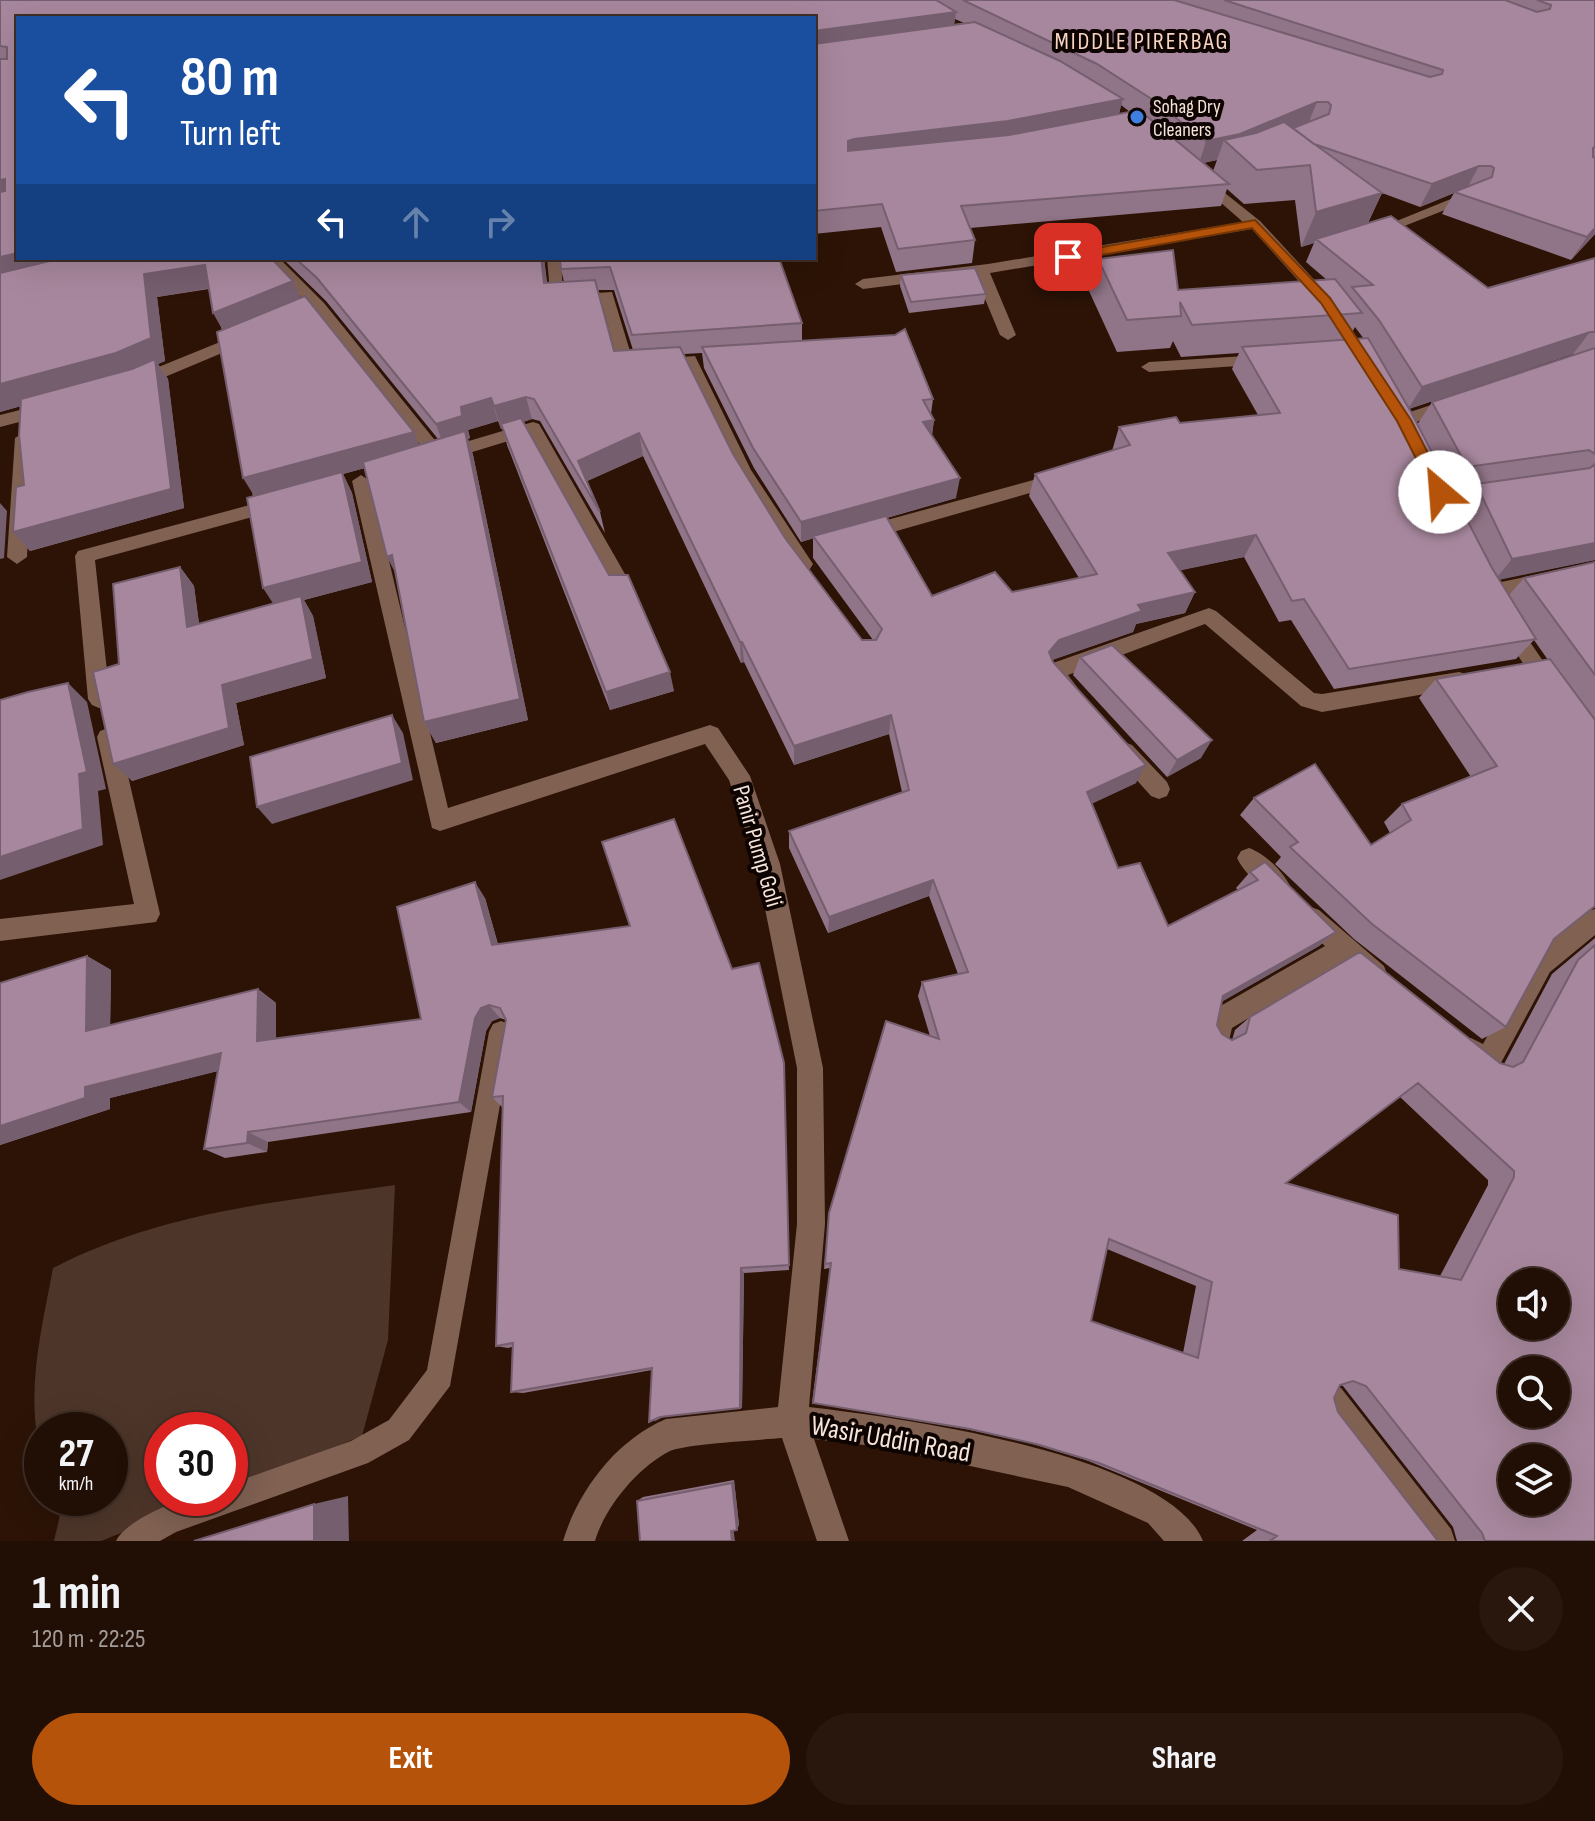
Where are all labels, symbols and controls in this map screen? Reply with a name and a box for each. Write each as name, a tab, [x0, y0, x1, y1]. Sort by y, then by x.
district label: MIDDLE PIRERBAG	[1054, 27, 1230, 56]
text: 80 m	[180, 45, 279, 112]
icon: left	[48, 48, 152, 152]
place label: Sohag Dry Cleaners	[1153, 95, 1221, 142]
marker: Sohag Dry Cleaners	[1128, 108, 1146, 126]
text: Turn left	[180, 113, 281, 156]
icon: left	[310, 200, 354, 244]
icon: ahead	[394, 200, 438, 244]
icon: right	[478, 200, 522, 244]
pin	[1034, 223, 1102, 291]
icon: arrive	[1046, 235, 1090, 279]
position arrow	[1398, 450, 1482, 534]
street label: Panir Pump Goli	[726, 782, 789, 910]
map controls	[1498, 1268, 1570, 1516]
button: sound	[1498, 1268, 1570, 1340]
button: search	[1498, 1356, 1570, 1428]
street label: Wasir Uddin Road	[808, 1409, 973, 1470]
speed limit sign: 30	[144, 1412, 248, 1516]
text: 27	[59, 1430, 93, 1478]
button: layers	[1498, 1444, 1570, 1516]
text: km/h	[59, 1472, 93, 1496]
text: 1 min	[32, 1565, 121, 1622]
button: close	[1479, 1567, 1563, 1651]
text: 120 m · 22:25	[32, 1624, 145, 1655]
button: Exit	[32, 1713, 790, 1805]
button: Share	[806, 1713, 1563, 1805]

